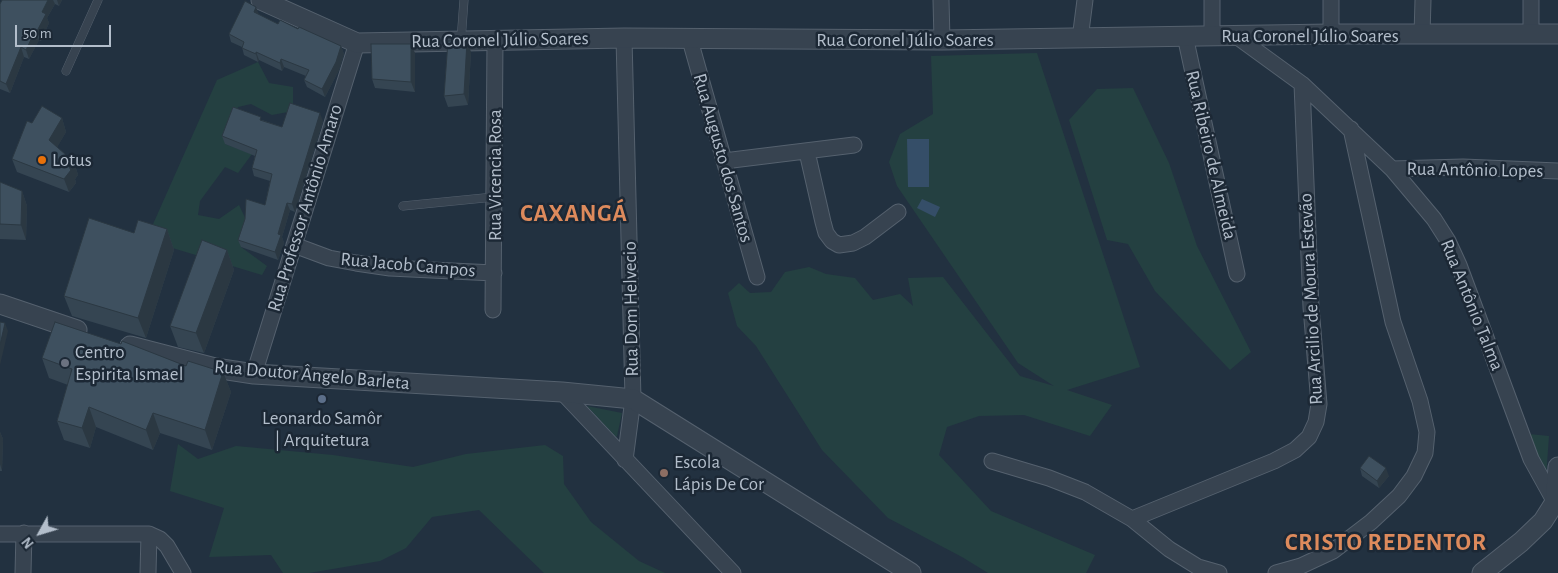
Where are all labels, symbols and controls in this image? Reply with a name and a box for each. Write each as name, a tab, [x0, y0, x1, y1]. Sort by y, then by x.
scale bar	[18, 15, 114, 47]
street label: Rua Coronel Júlio Soares	[1221, 25, 1399, 47]
text: 50 m	[23, 26, 52, 41]
street label: Rua Coronel Júlio Soares	[411, 27, 589, 53]
street label: Rua Coronel Júlio Soares	[816, 29, 994, 51]
street label: Rua Ribeiro de Almeida	[1180, 68, 1242, 242]
street label: Rua Augusto dos Santos	[688, 71, 758, 245]
street label: Rua Professor Antônio Amaro	[263, 102, 347, 314]
street label: Rua Vicencia Rosa	[484, 109, 506, 241]
place label: Lotus	[52, 149, 92, 171]
marker: Lotus	[36, 154, 48, 166]
street label: Rua Antônio Lopes	[1407, 157, 1543, 183]
street label: Rua Arcilio de Moura Estevão	[1294, 193, 1328, 405]
district label: CAXANGÁ	[519, 200, 629, 228]
street label: Rua Antônio Talma	[1435, 236, 1509, 374]
street label: Rua Dom Helvecio	[618, 241, 644, 377]
street label: Rua Jacob Campos	[340, 248, 476, 282]
place label: Centro Espirita Ismael	[75, 341, 183, 385]
street label: Rua Doutor Ângelo Barleta	[213, 355, 411, 395]
marker: Centro Espirita Ismael	[59, 357, 71, 369]
marker: Leonardo Samôr | Arquitetura	[316, 393, 328, 405]
place label: Leonardo Samôr | Arquitetura	[262, 407, 382, 451]
place label: Escola Lápis De Cor	[674, 451, 764, 495]
marker: Escola Lápis De Cor	[658, 467, 670, 479]
north arrow	[15, 508, 65, 558]
district label: CRISTO REDENTOR	[1283, 529, 1489, 557]
text: N	[20, 534, 37, 551]

